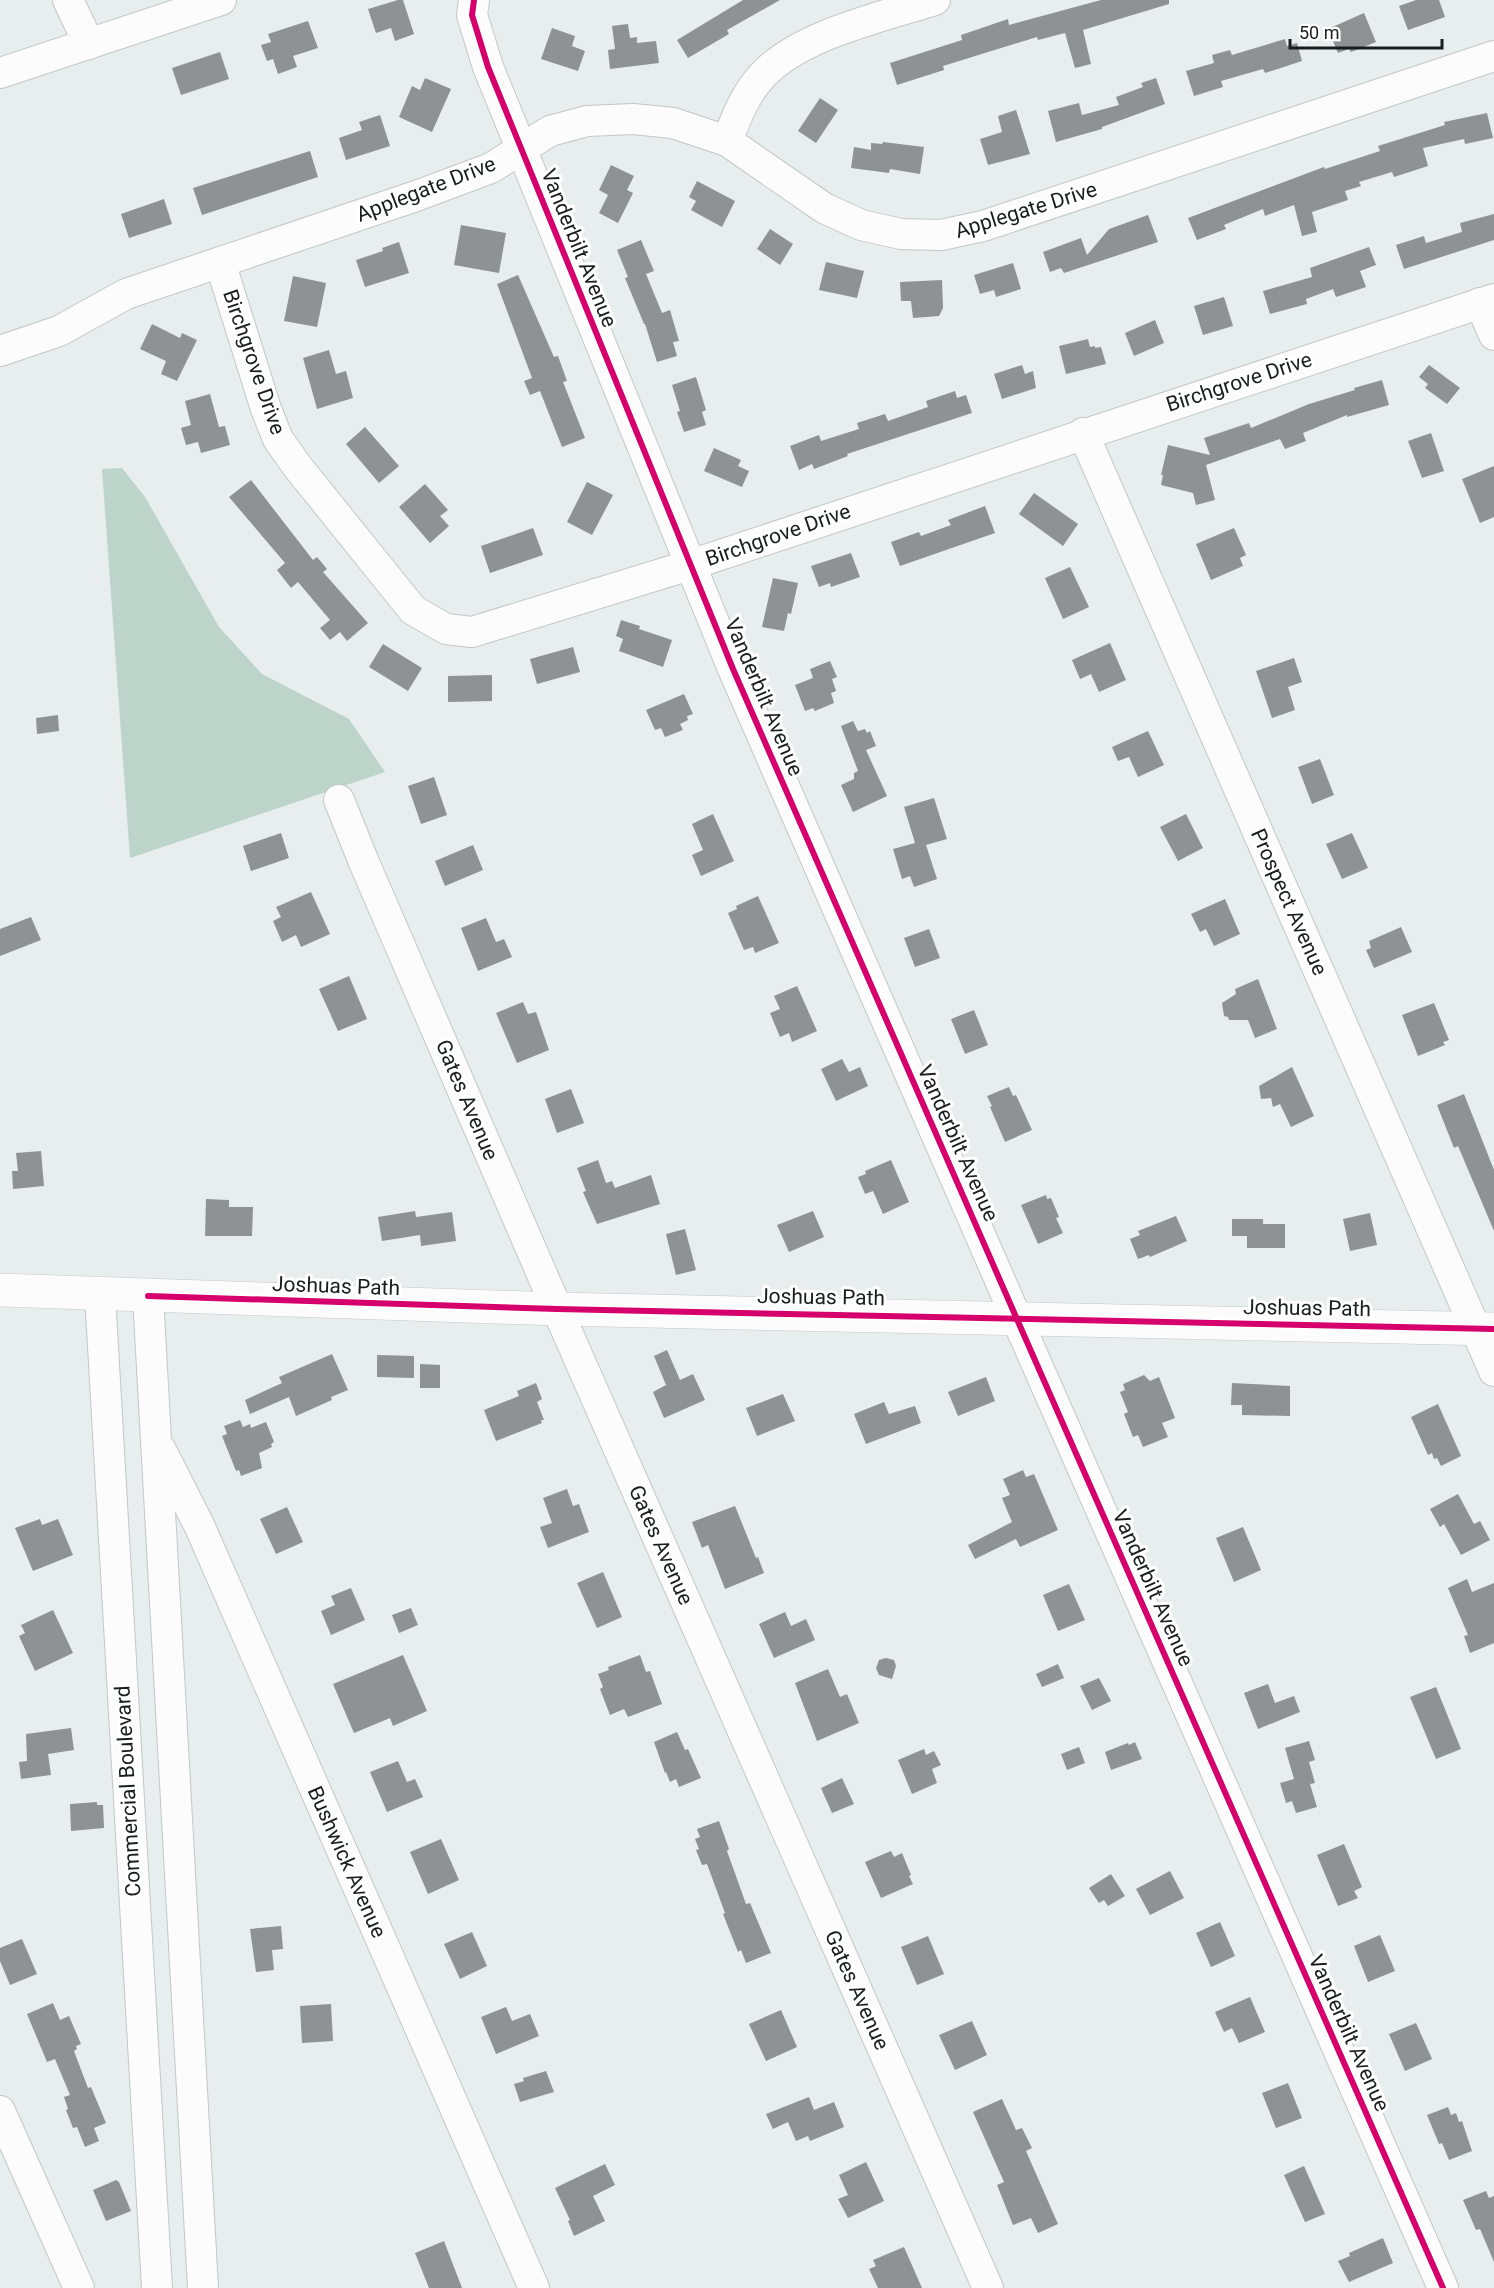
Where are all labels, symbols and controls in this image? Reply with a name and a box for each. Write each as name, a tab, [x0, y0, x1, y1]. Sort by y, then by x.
scale bar	[1290, 12, 1442, 50]
text: 50 m	[1299, 22, 1339, 43]
street label: Applegate Drive	[353, 151, 499, 227]
street label: Vanderbilt Avenue	[536, 165, 622, 331]
street label: Applegate Drive	[952, 177, 1100, 243]
street label: Birchgrove Drive	[218, 286, 290, 438]
street label: Birchgrove Drive	[1163, 347, 1315, 417]
street label: Birchgrove Drive	[702, 499, 854, 571]
street label: Vanderbilt Avenue	[720, 615, 808, 779]
street label: Prospect Avenue	[1246, 825, 1332, 979]
street label: Gates Avenue	[431, 1036, 503, 1164]
street label: Vanderbilt Avenue	[913, 1061, 1003, 1225]
street label: Joshuas Path	[272, 1272, 400, 1300]
street label: Joshuas Path	[757, 1284, 885, 1310]
street label: Joshuas Path	[1243, 1295, 1371, 1321]
street label: Gates Avenue	[624, 1481, 698, 1609]
street label: Vanderbilt Avenue	[1108, 1506, 1198, 1670]
street label: Commercial Boulevard	[110, 1685, 146, 1897]
street label: Bushwick Avenue	[303, 1782, 391, 1942]
street label: Gates Avenue	[820, 1926, 894, 2054]
street label: Vanderbilt Avenue	[1304, 1951, 1394, 2115]

